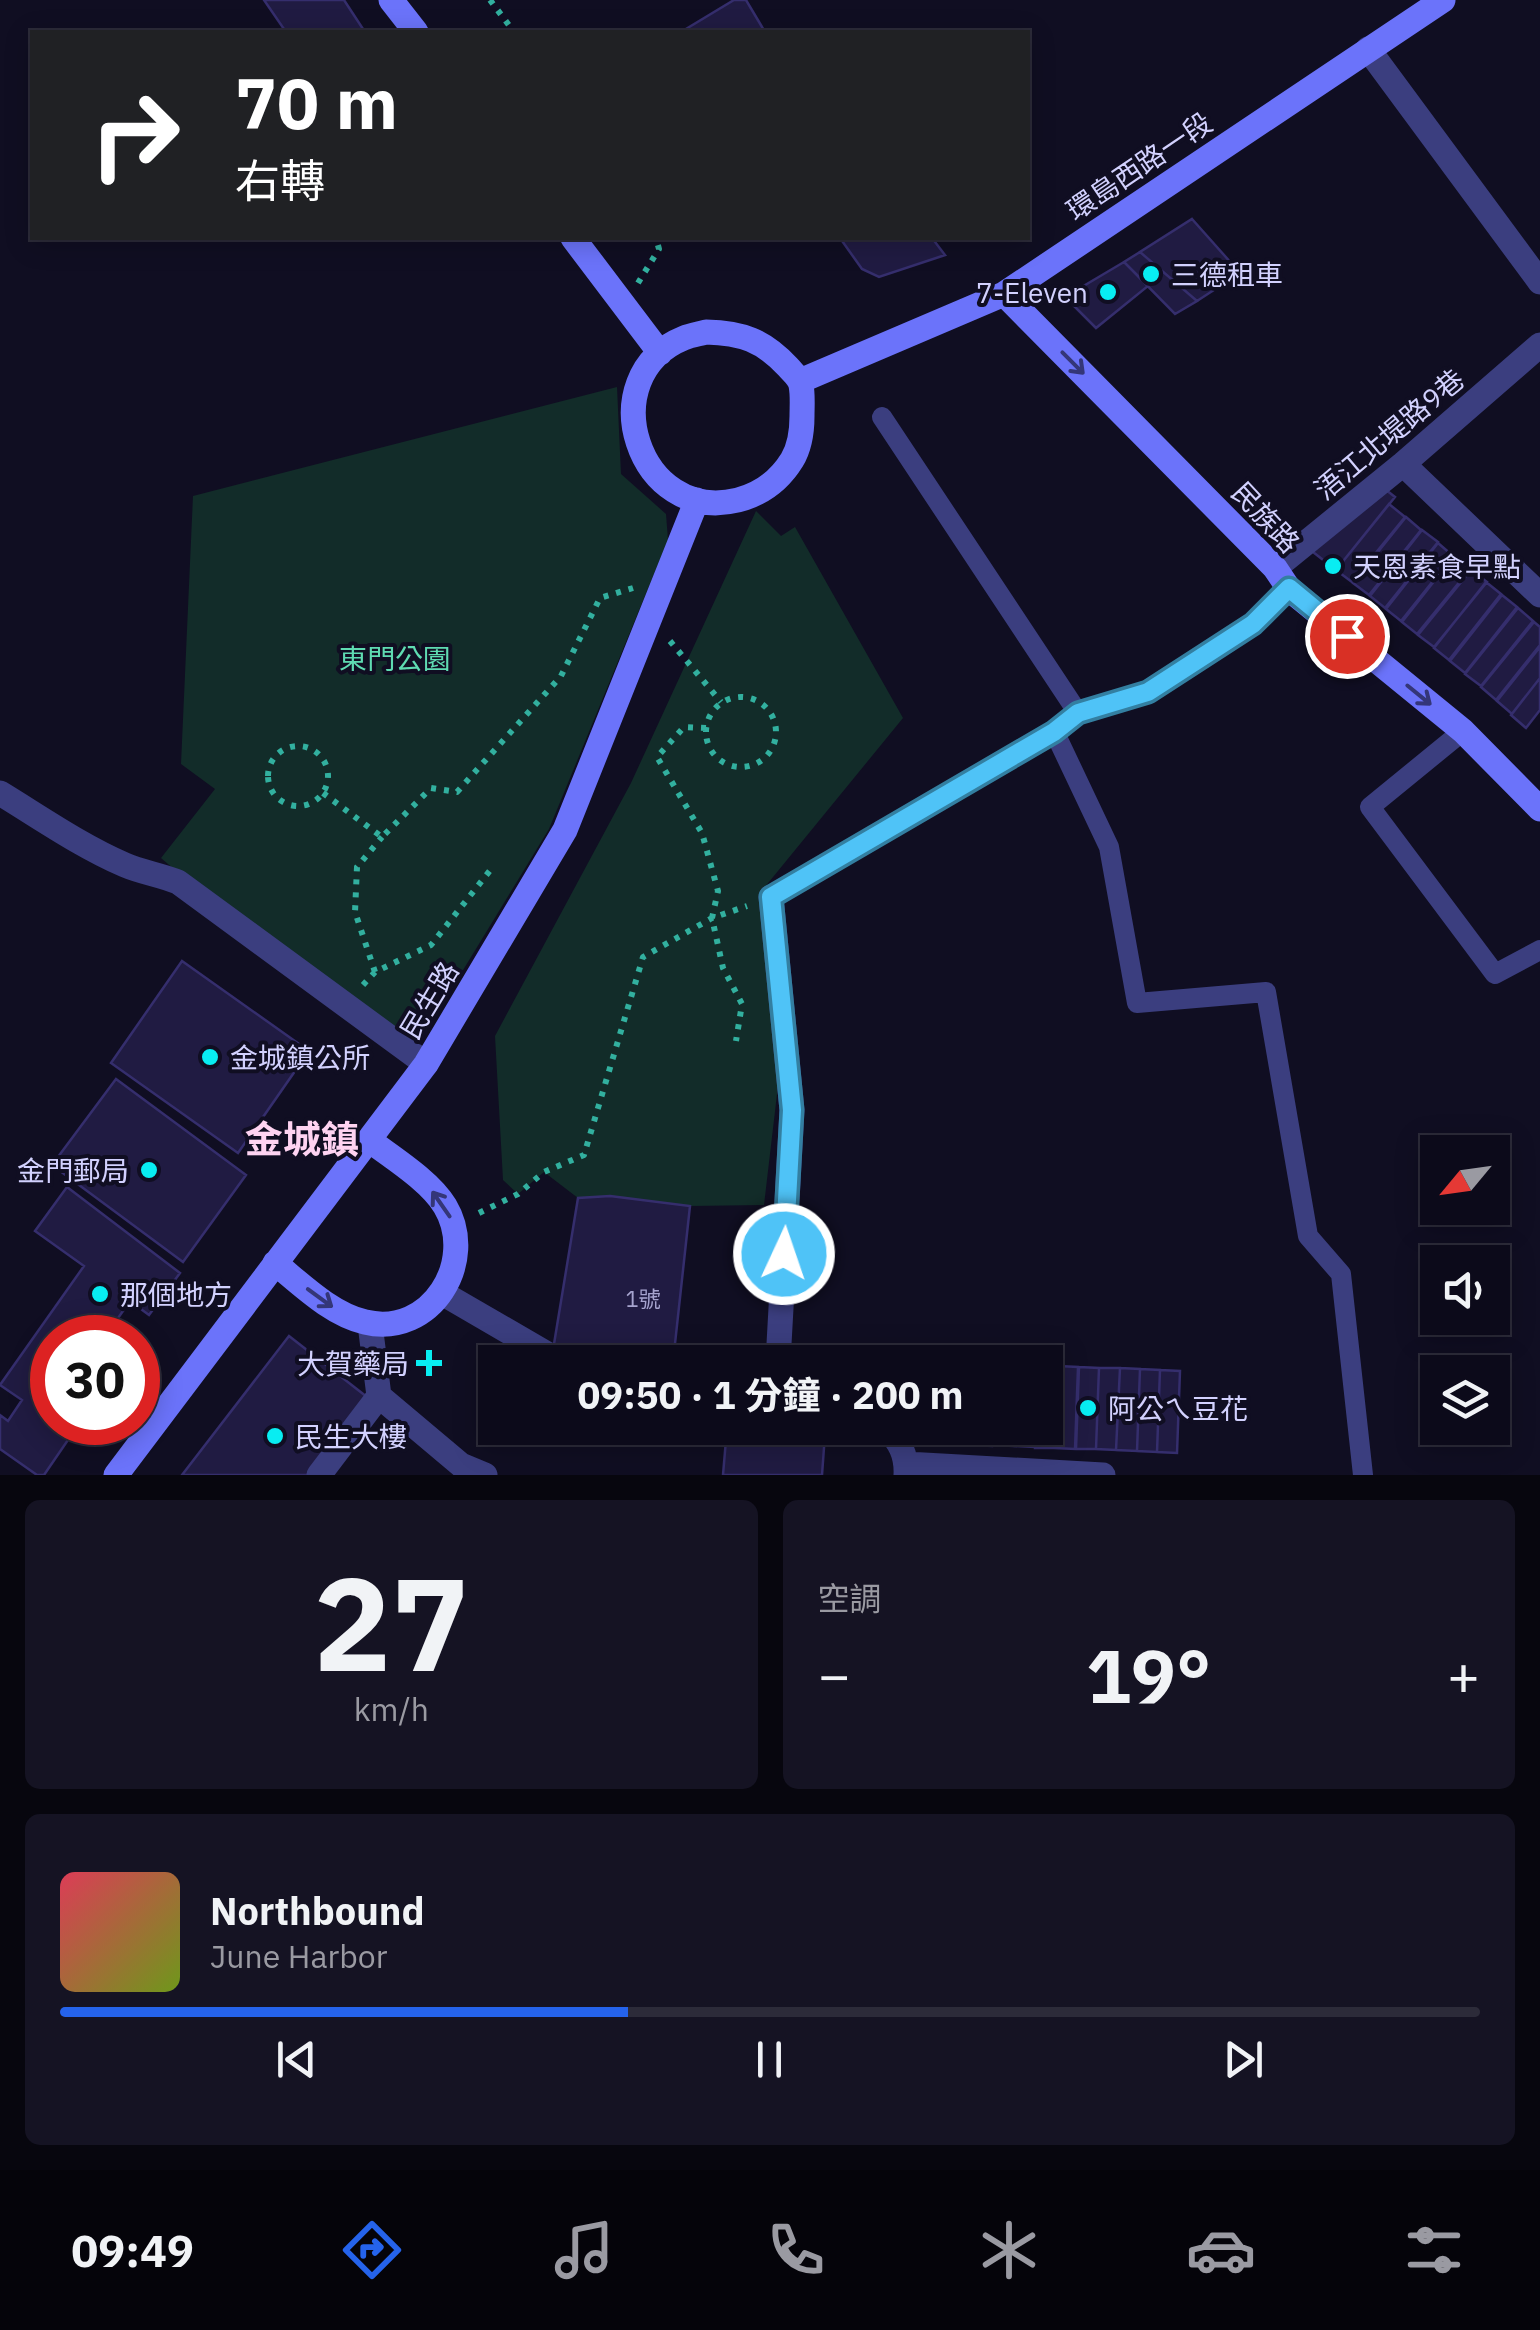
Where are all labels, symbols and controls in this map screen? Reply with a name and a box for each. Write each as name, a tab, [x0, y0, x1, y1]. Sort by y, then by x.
text: 70 m	[235, 57, 398, 148]
icon: right	[70, 70, 200, 200]
street label: 環島西路一段	[1059, 104, 1219, 228]
text: 右轉	[235, 151, 325, 209]
place label: 三德租車	[1171, 256, 1283, 293]
marker: 三德租車	[1140, 263, 1162, 285]
place label: 7-Eleven	[976, 274, 1088, 311]
marker: 7-Eleven	[1097, 281, 1119, 303]
one-way arrow	[1060, 350, 1084, 374]
street label: 浯江北堤路9巷	[1306, 360, 1472, 508]
street label: 民族路	[1224, 474, 1308, 560]
place label: 天恩素食早點	[1353, 548, 1521, 585]
marker: 天恩素食早點	[1322, 555, 1344, 577]
pin	[1305, 594, 1390, 679]
icon: arrive	[1320, 609, 1375, 664]
park label: 東門公園	[339, 640, 451, 677]
one-way arrow	[1405, 684, 1431, 706]
street label: 民生路	[392, 954, 466, 1046]
place label: 金城鎮公所	[230, 1039, 370, 1076]
marker: 金城鎮公所	[199, 1046, 221, 1068]
district label: 金城鎮	[245, 1114, 359, 1163]
north arrow	[1420, 1135, 1510, 1225]
map controls	[1420, 1135, 1510, 1445]
place label: 金門郵局	[17, 1152, 129, 1189]
marker: 金門郵局	[138, 1159, 160, 1181]
one-way arrow	[431, 1190, 452, 1218]
position arrow	[732, 1202, 836, 1306]
button: sound	[1420, 1245, 1510, 1335]
place label: 那個地方	[120, 1276, 232, 1313]
marker: 那個地方	[89, 1283, 111, 1305]
house number: 1號	[625, 1284, 661, 1313]
one-way arrow	[306, 1287, 333, 1308]
speed limit sign: 30	[30, 1315, 160, 1445]
place label: 大賀藥局	[297, 1345, 409, 1382]
marker: 大賀藥局	[418, 1352, 440, 1374]
button: layers	[1420, 1355, 1510, 1445]
text: 09:50 · 1 分鐘 · 200 m	[578, 1370, 963, 1419]
place label: 阿公ㄟ豆花	[1108, 1390, 1248, 1427]
marker: 阿公ㄟ豆花	[1077, 1397, 1099, 1419]
place label: 民生大樓	[295, 1418, 407, 1455]
marker: 民生大樓	[264, 1425, 286, 1447]
text: 27	[313, 1538, 469, 1707]
text: 空調	[818, 1577, 882, 1619]
text: 19°	[1086, 1626, 1211, 1724]
text: −	[818, 1639, 851, 1710]
text: +	[1447, 1639, 1480, 1710]
text: km/h	[354, 1688, 429, 1730]
text: Northbound	[210, 1886, 425, 1935]
text: June Harbor	[210, 1935, 387, 1977]
icon: previous	[269, 2032, 324, 2087]
icon: pause	[742, 2032, 797, 2087]
icon: next	[1216, 2032, 1271, 2087]
icon: directions	[337, 2215, 407, 2285]
icon: music	[549, 2215, 619, 2285]
icon: phone	[761, 2215, 831, 2285]
icon: climate	[974, 2215, 1044, 2285]
icon: car	[1186, 2215, 1256, 2285]
icon: filters	[1399, 2215, 1469, 2285]
text: 09:49	[71, 2221, 194, 2279]

